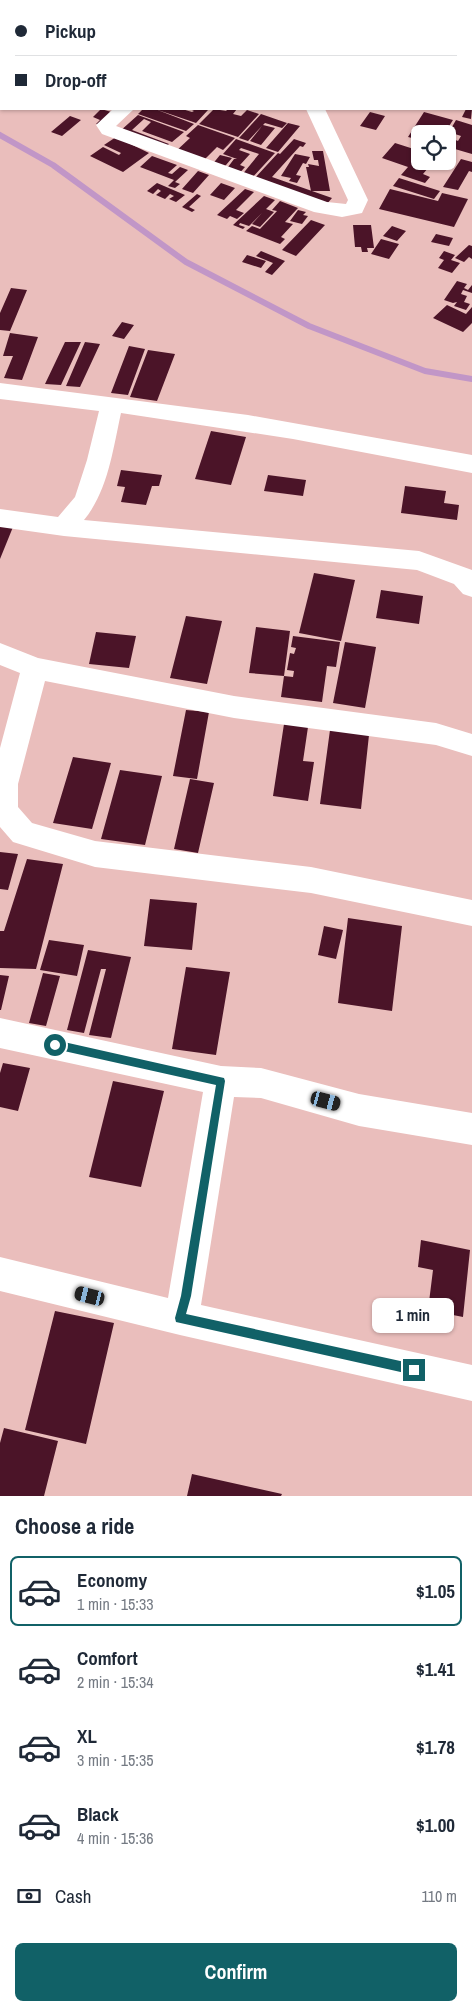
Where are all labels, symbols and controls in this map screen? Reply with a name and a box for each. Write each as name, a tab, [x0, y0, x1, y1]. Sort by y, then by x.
text: Pickup	[45, 18, 96, 44]
text: Drop-off	[45, 67, 106, 93]
map controls	[411, 125, 456, 170]
button: locate	[411, 125, 456, 170]
route start	[44, 1034, 66, 1056]
car	[309, 1090, 342, 1112]
car	[73, 1285, 106, 1307]
callout: 1 min	[373, 1298, 455, 1332]
text: 1 min	[396, 1304, 430, 1326]
route end	[403, 1359, 425, 1381]
text: Choose a ride	[15, 1511, 134, 1541]
text: Economy	[77, 1567, 147, 1593]
icon: car	[17, 1569, 62, 1614]
text: $1.05	[416, 1578, 455, 1604]
text: 1 min · 15:33	[77, 1593, 154, 1615]
text: Comfort	[77, 1645, 138, 1671]
icon: car	[17, 1647, 62, 1692]
text: $1.41	[416, 1656, 455, 1682]
text: 2 min · 15:34	[77, 1671, 154, 1693]
text: XL	[77, 1723, 97, 1749]
icon: car	[17, 1725, 62, 1770]
text: $1.78	[416, 1734, 455, 1760]
text: 3 min · 15:35	[77, 1749, 154, 1771]
text: Black	[77, 1801, 119, 1827]
icon: car	[17, 1803, 62, 1848]
text: $1.00	[416, 1812, 455, 1838]
text: 4 min · 15:36	[77, 1827, 154, 1849]
icon: cash	[15, 1882, 43, 1910]
text: Cash	[55, 1883, 91, 1909]
text: 110 m	[421, 1885, 457, 1907]
button: Confirm	[15, 1943, 457, 2001]

